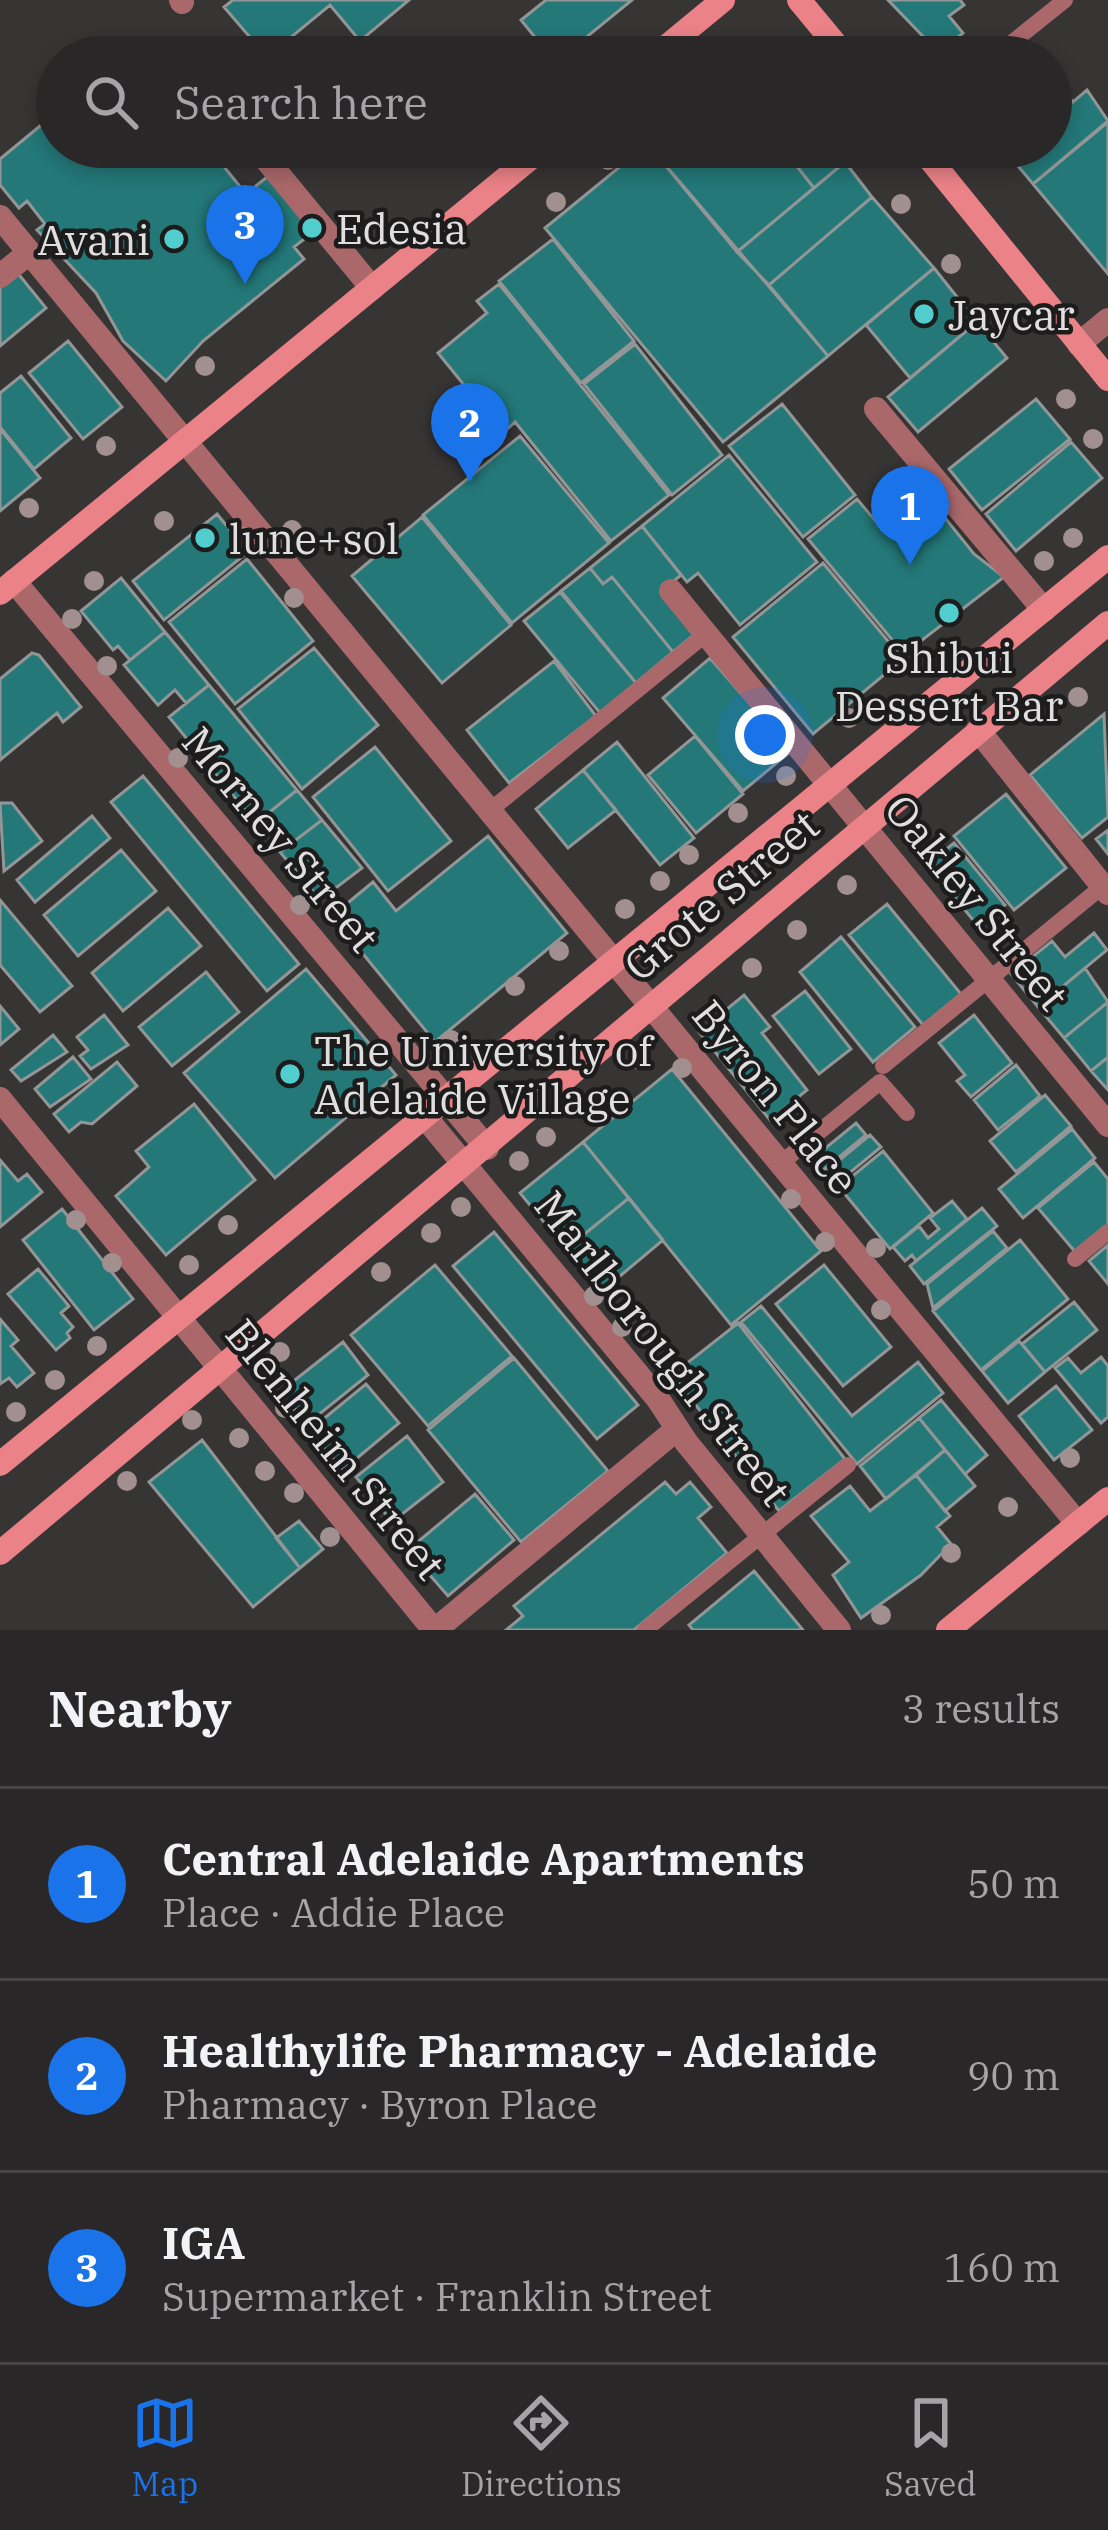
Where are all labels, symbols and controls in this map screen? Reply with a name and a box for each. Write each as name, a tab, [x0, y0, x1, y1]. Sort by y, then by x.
search box	[36, 36, 1072, 168]
icon: search	[78, 69, 144, 135]
text: Search here	[174, 73, 428, 131]
pin: 3	[206, 185, 284, 284]
place label: Edesia	[336, 201, 467, 256]
place label: Avani	[37, 212, 150, 267]
marker: Edesia	[299, 215, 325, 241]
marker: Avani	[161, 226, 187, 252]
place label: Jaycar	[948, 287, 1075, 342]
marker: Jaycar	[911, 301, 937, 327]
pin: 2	[431, 383, 509, 482]
pin: 1	[871, 466, 949, 565]
place label: lune+sol	[229, 511, 399, 566]
marker: lune+sol	[192, 525, 218, 551]
marker: Shibui Dessert Bar	[936, 600, 962, 626]
place label: Shibui Dessert Bar	[835, 630, 1064, 733]
your location	[735, 705, 795, 765]
street label: Morney Street	[171, 715, 391, 963]
street label: Oakley Street	[873, 783, 1081, 1021]
street label: Grote Street	[612, 798, 830, 992]
street label: Byron Place	[681, 988, 871, 1206]
place label: The University of Adelaide Village	[314, 1023, 655, 1126]
marker: The University of Adelaide Village	[277, 1061, 303, 1087]
street label: Marlborough Street	[523, 1179, 803, 1517]
street label: Blenheim Street	[214, 1307, 458, 1591]
text: Nearby	[48, 1675, 232, 1741]
text: 3 results	[902, 1683, 1060, 1734]
text: Central Adelaide Apartments	[162, 1829, 805, 1887]
text: 1	[75, 1858, 99, 1909]
text: 50 m	[967, 1858, 1060, 1909]
text: Place · Addie Place	[162, 1887, 505, 1938]
text: Healthylife Pharmacy - Adelaide	[162, 2021, 878, 2079]
text: 2	[75, 2050, 99, 2101]
text: 90 m	[967, 2050, 1060, 2101]
text: Pharmacy · Byron Place	[162, 2079, 597, 2130]
text: IGA	[162, 2213, 245, 2271]
text: 3	[75, 2242, 99, 2293]
text: 160 m	[944, 2242, 1060, 2293]
text: Supermarket · Franklin Street	[162, 2271, 712, 2322]
tab: Map	[131, 2390, 198, 2505]
tab: Directions	[461, 2390, 622, 2505]
tab: Saved	[884, 2390, 977, 2505]

